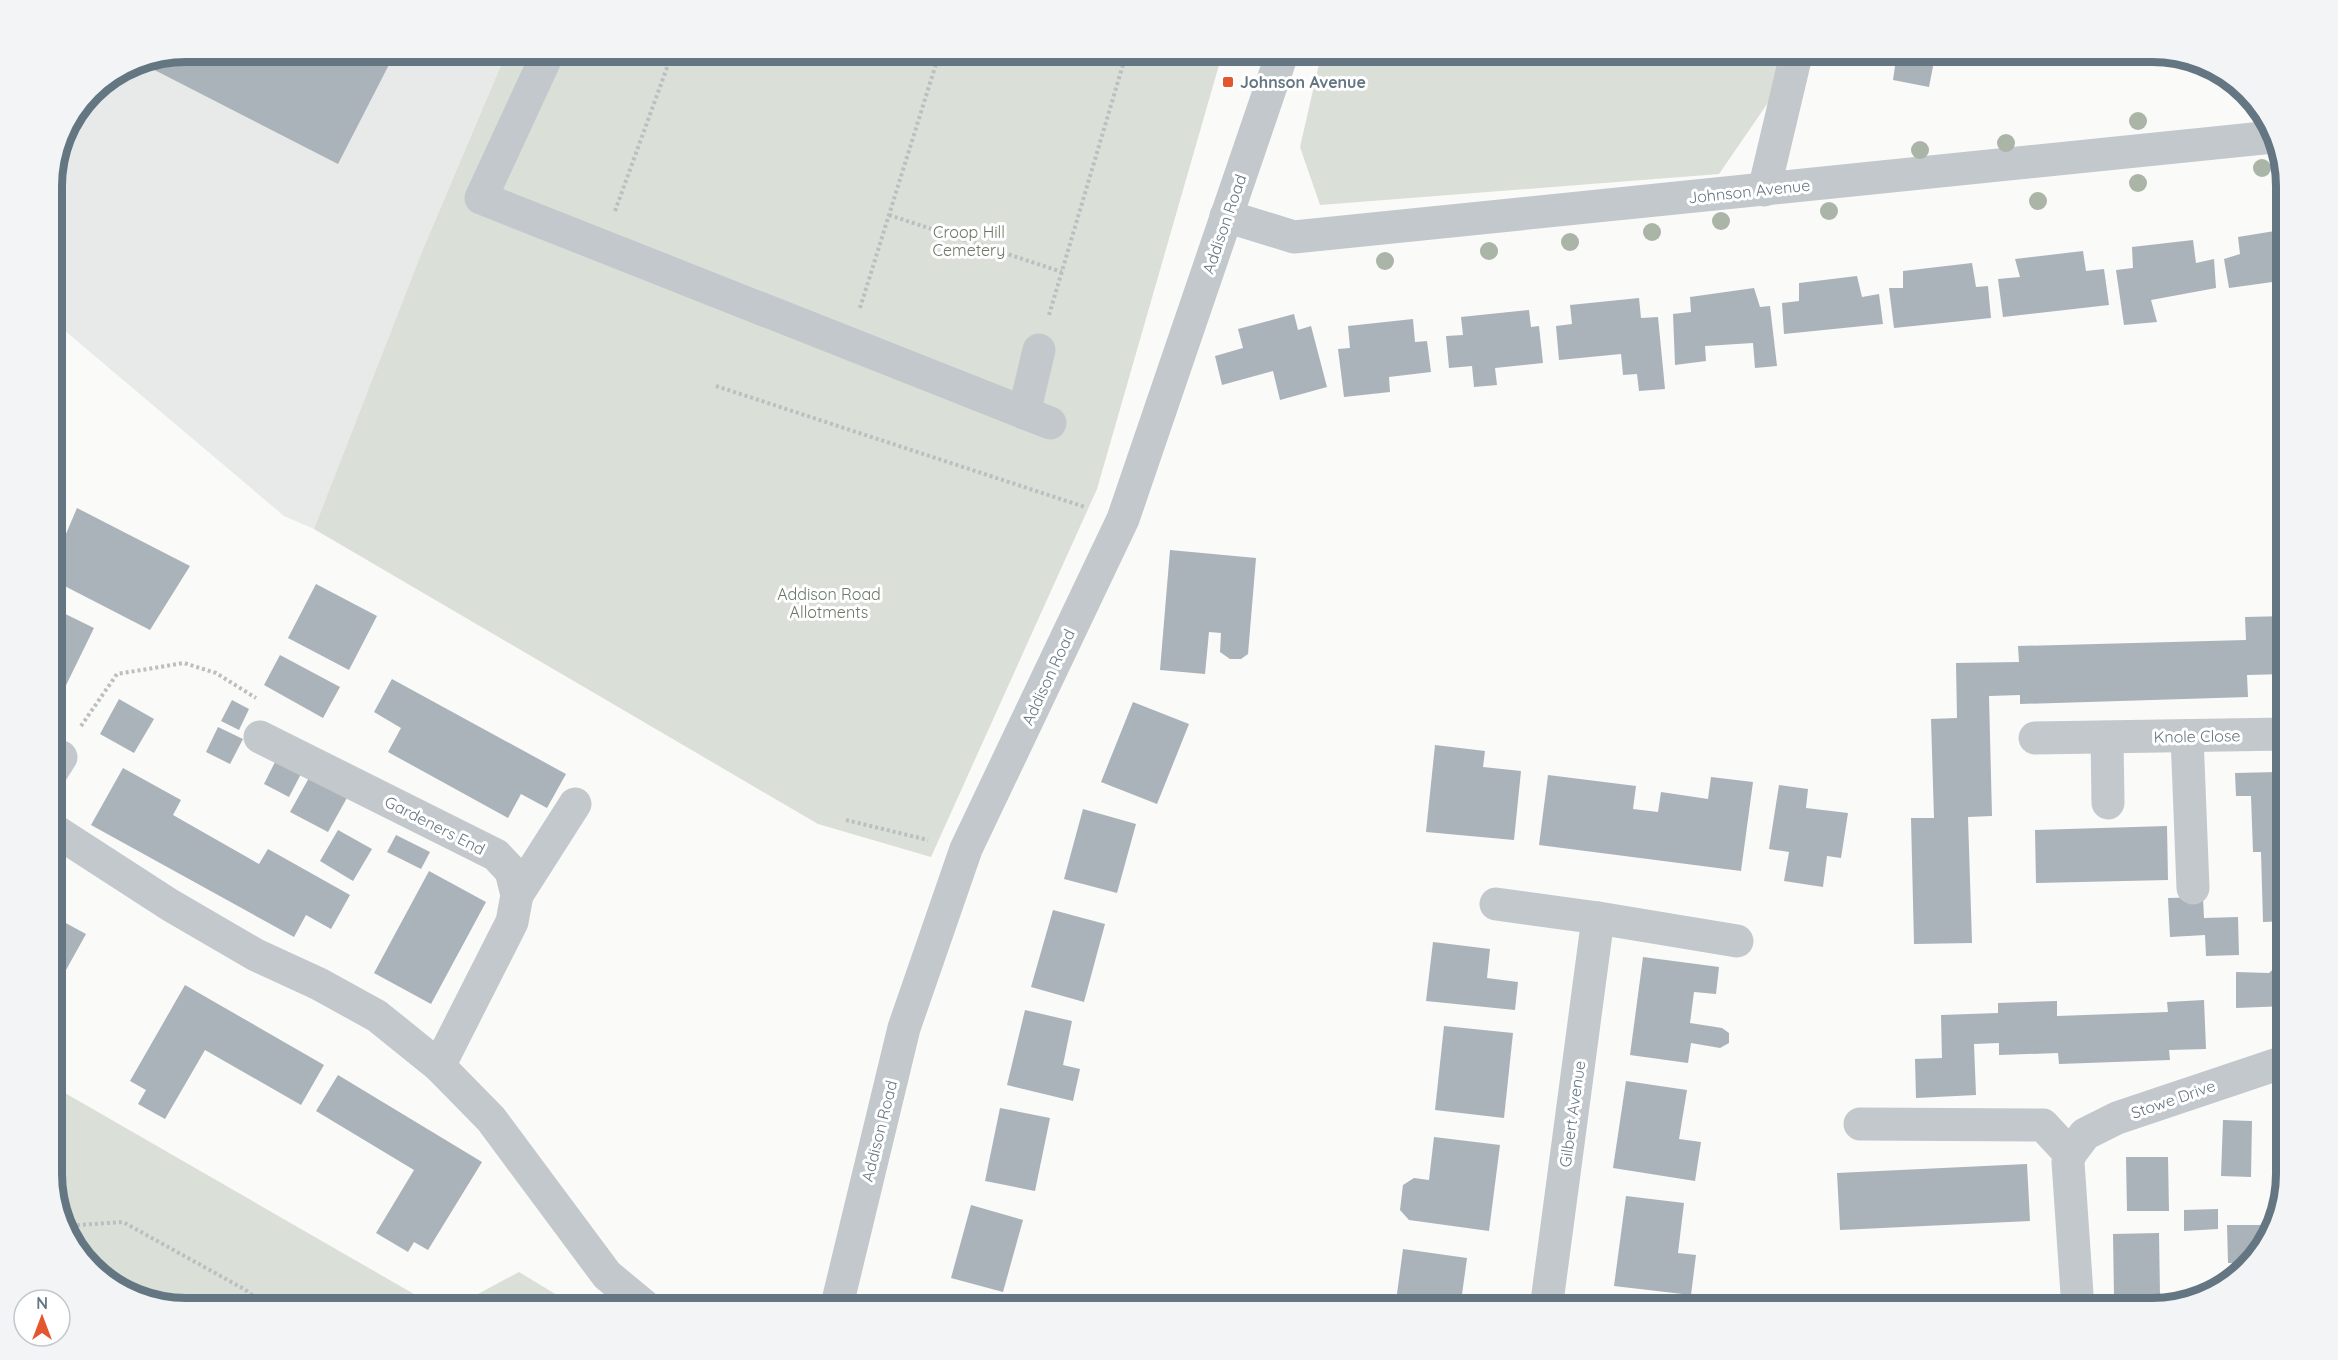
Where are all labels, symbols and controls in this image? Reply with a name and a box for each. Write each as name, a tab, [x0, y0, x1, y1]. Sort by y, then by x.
place label: Johnson Avenue	[1240, 72, 1366, 92]
marker: Johnson Avenue	[1221, 75, 1235, 89]
street label: Addison Road	[1198, 172, 1250, 276]
street label: Johnson Avenue	[1687, 175, 1811, 207]
park label: Croop Hill Cemetery	[933, 222, 1005, 260]
park label: Addison Road Allotments	[777, 584, 881, 622]
street label: Addison Road	[1017, 626, 1079, 728]
street label: Knole Close	[2153, 725, 2241, 747]
street label: Gardeners End	[381, 791, 489, 859]
street label: Gilbert Avenue	[1555, 1059, 1589, 1169]
street label: Stowe Drive	[2128, 1075, 2218, 1123]
street label: Addison Road	[857, 1078, 901, 1184]
north arrow	[12, 1288, 72, 1348]
text: N	[36, 1293, 48, 1313]

